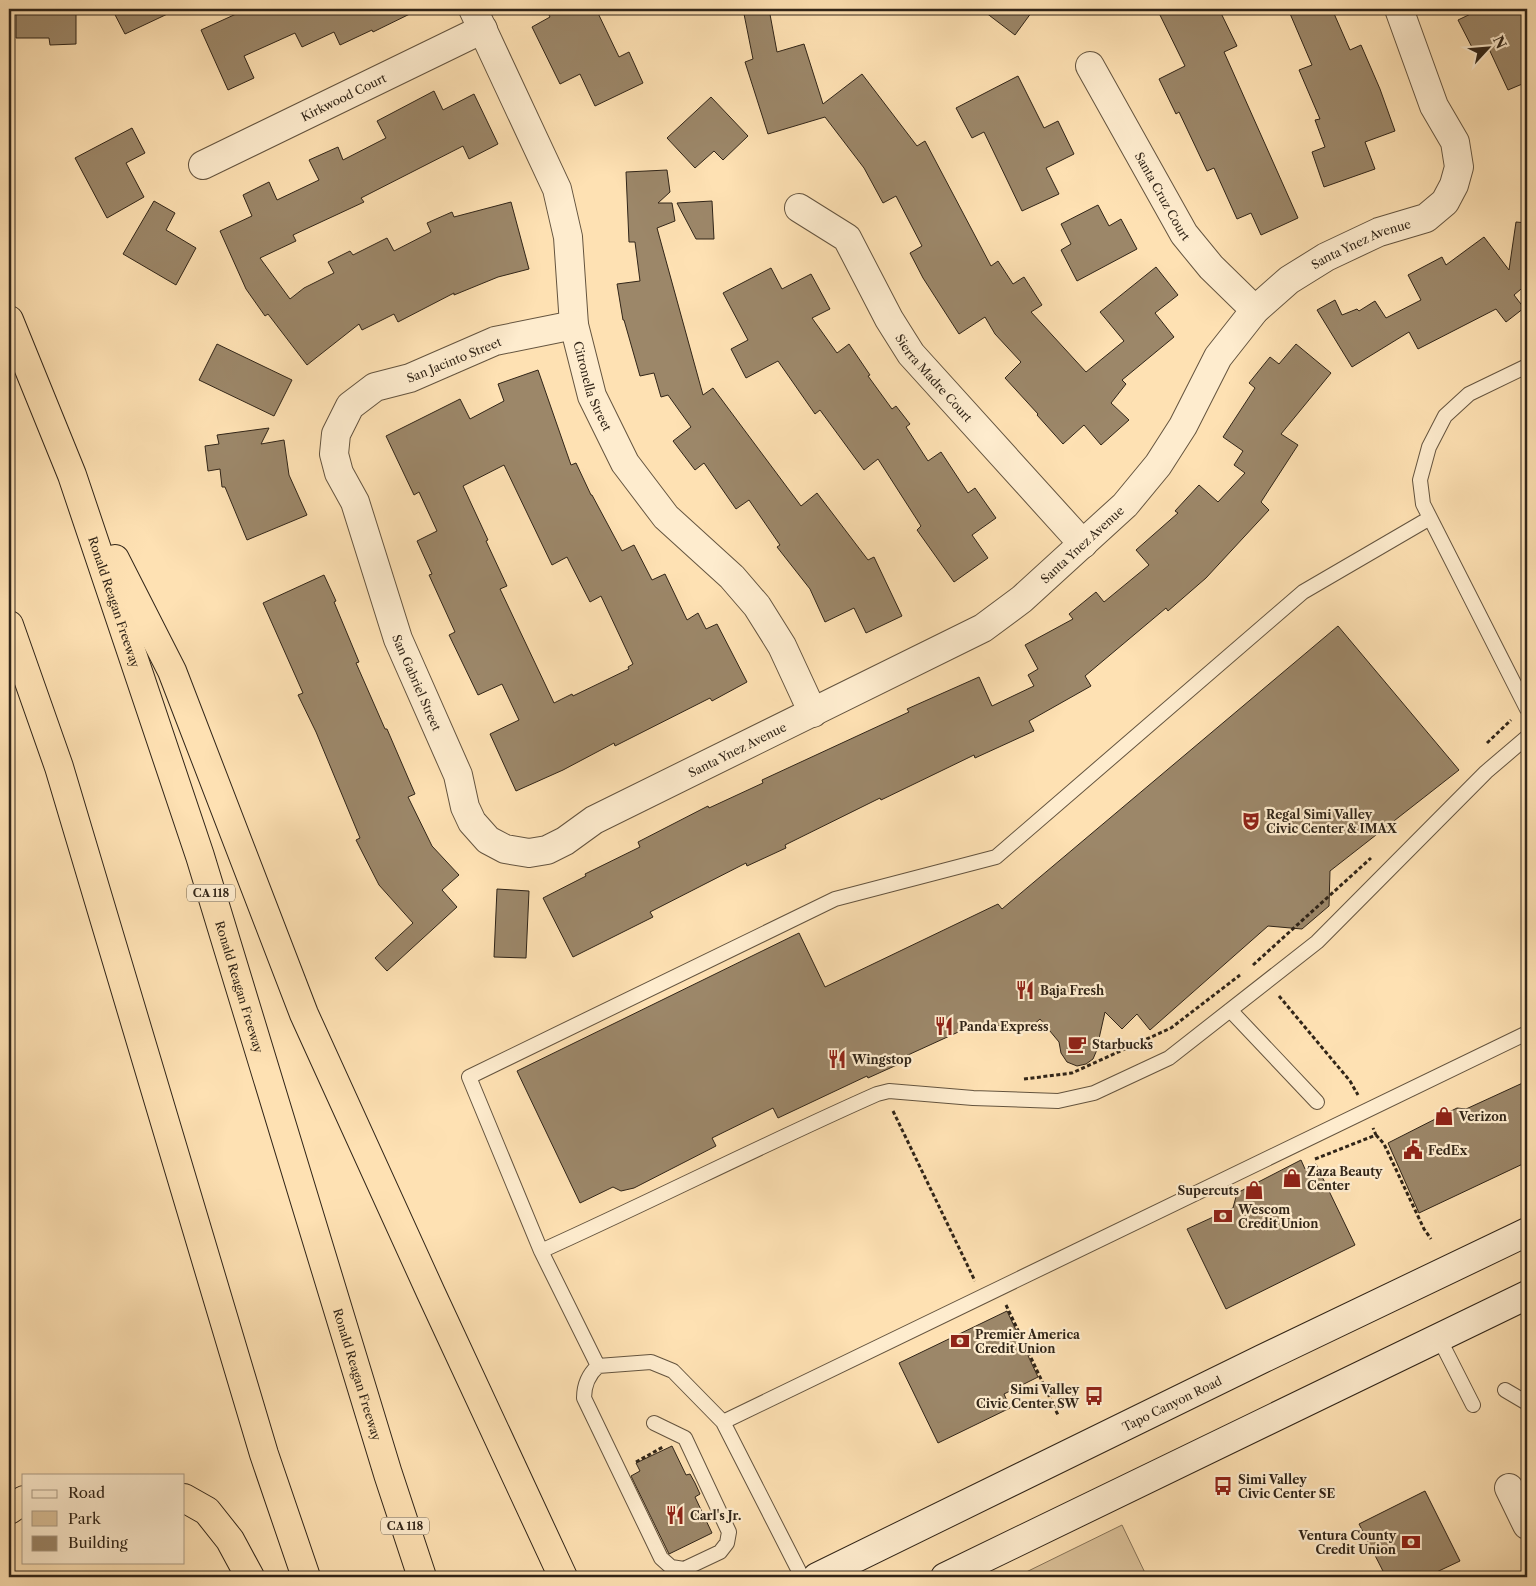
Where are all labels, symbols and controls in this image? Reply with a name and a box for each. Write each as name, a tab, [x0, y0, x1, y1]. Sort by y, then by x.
north arrow	[1464, 22, 1514, 72]
text: N	[1489, 33, 1510, 52]
street label: Kirkwood Court	[298, 69, 389, 124]
street label: Santa Cruz Court	[1132, 149, 1194, 244]
street label: Santa Ynez Avenue	[1308, 215, 1413, 272]
street label: Sierra Madre Court	[893, 331, 976, 425]
street label: San Jacinto Street	[404, 334, 504, 386]
street label: Citronella Street	[571, 339, 616, 434]
street label: Santa Ynez Avenue	[1037, 502, 1127, 586]
street label: Ronald Reagan Freeway	[86, 534, 144, 670]
street label: San Gabriel Street	[389, 632, 445, 734]
street label: Santa Ynez Avenue	[686, 719, 789, 780]
place label: Regal Simi Valley Civic Center & IMAX	[1266, 807, 1398, 836]
theatre icon: Regal Simi Valley Civic Center & IMAX	[1240, 810, 1262, 832]
road number: CA 118	[187, 884, 235, 901]
street label: Ronald Reagan Freeway	[213, 919, 267, 1055]
restaurant icon: Baja Fresh	[1014, 979, 1036, 1001]
place label: Baja Fresh	[1040, 983, 1105, 998]
restaurant icon: Panda Express	[933, 1015, 955, 1037]
place label: Panda Express	[959, 1019, 1049, 1034]
cafe icon: Starbucks	[1066, 1033, 1088, 1055]
place label: Starbucks	[1092, 1037, 1154, 1052]
restaurant icon: Wingstop	[826, 1048, 848, 1070]
place label: Wingstop	[851, 1052, 912, 1067]
shop icon: Verizon	[1433, 1105, 1455, 1127]
place label: Verizon	[1458, 1109, 1508, 1124]
public building icon: FedEx	[1402, 1139, 1424, 1161]
place label: FedEx	[1428, 1143, 1468, 1158]
place label: Zaza Beauty Center	[1307, 1164, 1383, 1193]
shop icon: Zaza Beauty Center	[1281, 1167, 1303, 1189]
shop icon: Supercuts	[1243, 1179, 1265, 1201]
place label: Supercuts	[1177, 1183, 1239, 1198]
place label: Wescom Credit Union	[1237, 1202, 1319, 1231]
bank icon: Wescom Credit Union	[1212, 1205, 1234, 1227]
street label: Ronald Reagan Freeway	[330, 1306, 385, 1443]
place label: Premier America Credit Union	[975, 1327, 1081, 1356]
bank icon: Premier America Credit Union	[949, 1330, 971, 1352]
street label: Tapo Canyon Road	[1119, 1372, 1225, 1434]
place label: Simi Valley Civic Center SW	[976, 1382, 1080, 1411]
bus stop icon: Simi Valley Civic Center SW	[1083, 1385, 1105, 1407]
place label: Simi Valley Civic Center SE	[1238, 1472, 1336, 1501]
legend	[22, 1474, 185, 1564]
bus stop icon: Simi Valley Civic Center SE	[1212, 1475, 1234, 1497]
text: Road	[68, 1483, 105, 1502]
restaurant icon: Carl's Jr.	[664, 1504, 686, 1526]
place label: Carl's Jr.	[690, 1508, 741, 1523]
text: Park	[68, 1509, 102, 1528]
road number: CA 118	[381, 1518, 429, 1534]
place label: Ventura County Credit Union	[1298, 1528, 1397, 1557]
bank icon: Ventura County Credit Union	[1400, 1531, 1422, 1553]
text: Building	[68, 1533, 128, 1552]

